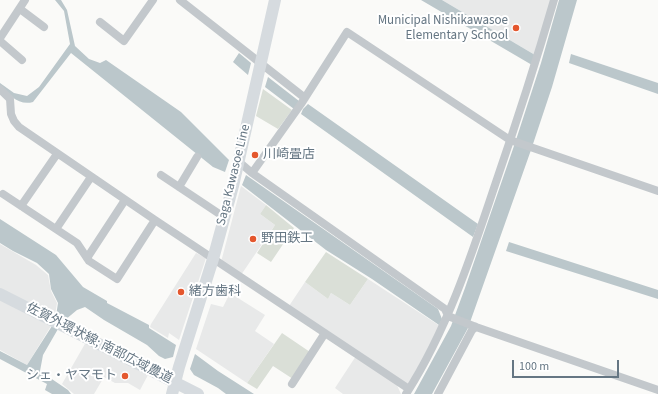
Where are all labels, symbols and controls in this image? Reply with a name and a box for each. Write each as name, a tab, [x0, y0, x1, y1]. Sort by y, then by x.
place label: Municipal Nishikawasoe Elementary School	[378, 13, 508, 44]
marker: Municipal Nishikawasoe Elementary School	[511, 23, 521, 33]
street label: Saga Kawasoe Line	[214, 123, 254, 227]
place label: 川崎畳店	[263, 147, 315, 163]
marker: 川崎畳店	[250, 150, 260, 160]
place label: 野田鉄工	[261, 231, 313, 247]
marker: 野田鉄工	[248, 234, 258, 244]
place label: 緒方歯科	[189, 284, 241, 300]
marker: 緒方歯科	[176, 287, 186, 297]
street label: 佐賀外環状線; 南部広域農道	[23, 300, 175, 388]
scale bar	[514, 352, 621, 378]
text: 100 m	[519, 358, 549, 375]
place label: シェ・ヤマモト	[26, 368, 117, 384]
marker: シェ・ヤマモト	[120, 371, 130, 381]

